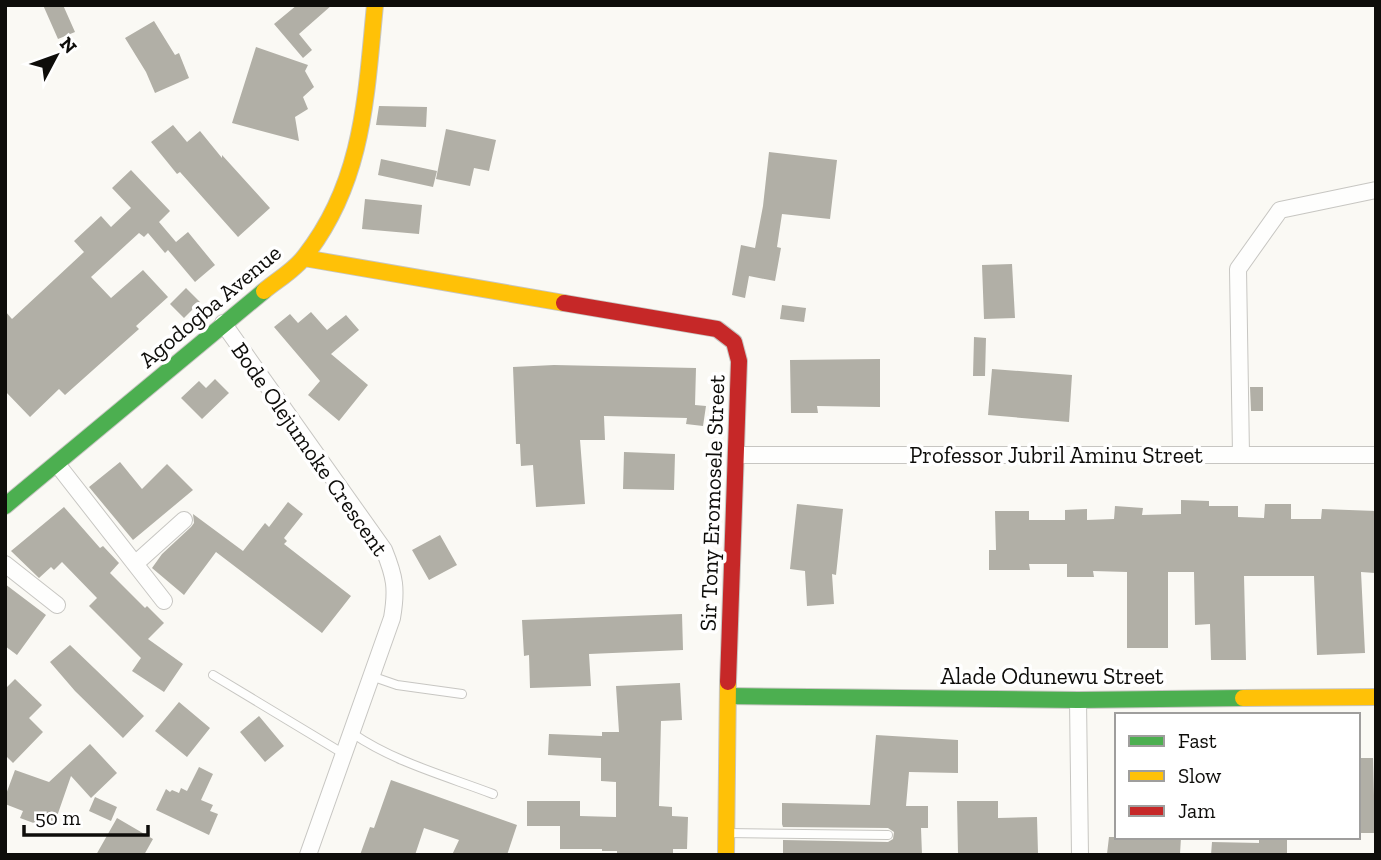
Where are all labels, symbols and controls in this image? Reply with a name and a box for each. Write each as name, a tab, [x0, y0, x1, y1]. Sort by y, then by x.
north arrow	[21, 21, 91, 91]
text: N	[55, 32, 82, 58]
street label: Agodogba Avenue	[133, 238, 287, 374]
street label: Bode Olejumoke Crescent	[226, 337, 395, 562]
street label: Sir Tony Eromosele Street	[694, 374, 730, 632]
street label: Professor Jubril Aminu Street	[909, 441, 1203, 469]
street label: Alade Odunewu Street	[940, 662, 1164, 690]
legend	[1115, 713, 1360, 839]
text: Fast	[1178, 728, 1217, 753]
text: Slow	[1178, 763, 1221, 788]
scale bar	[24, 794, 149, 838]
text: Jam	[1178, 798, 1215, 823]
text: 50 m	[35, 805, 81, 830]

